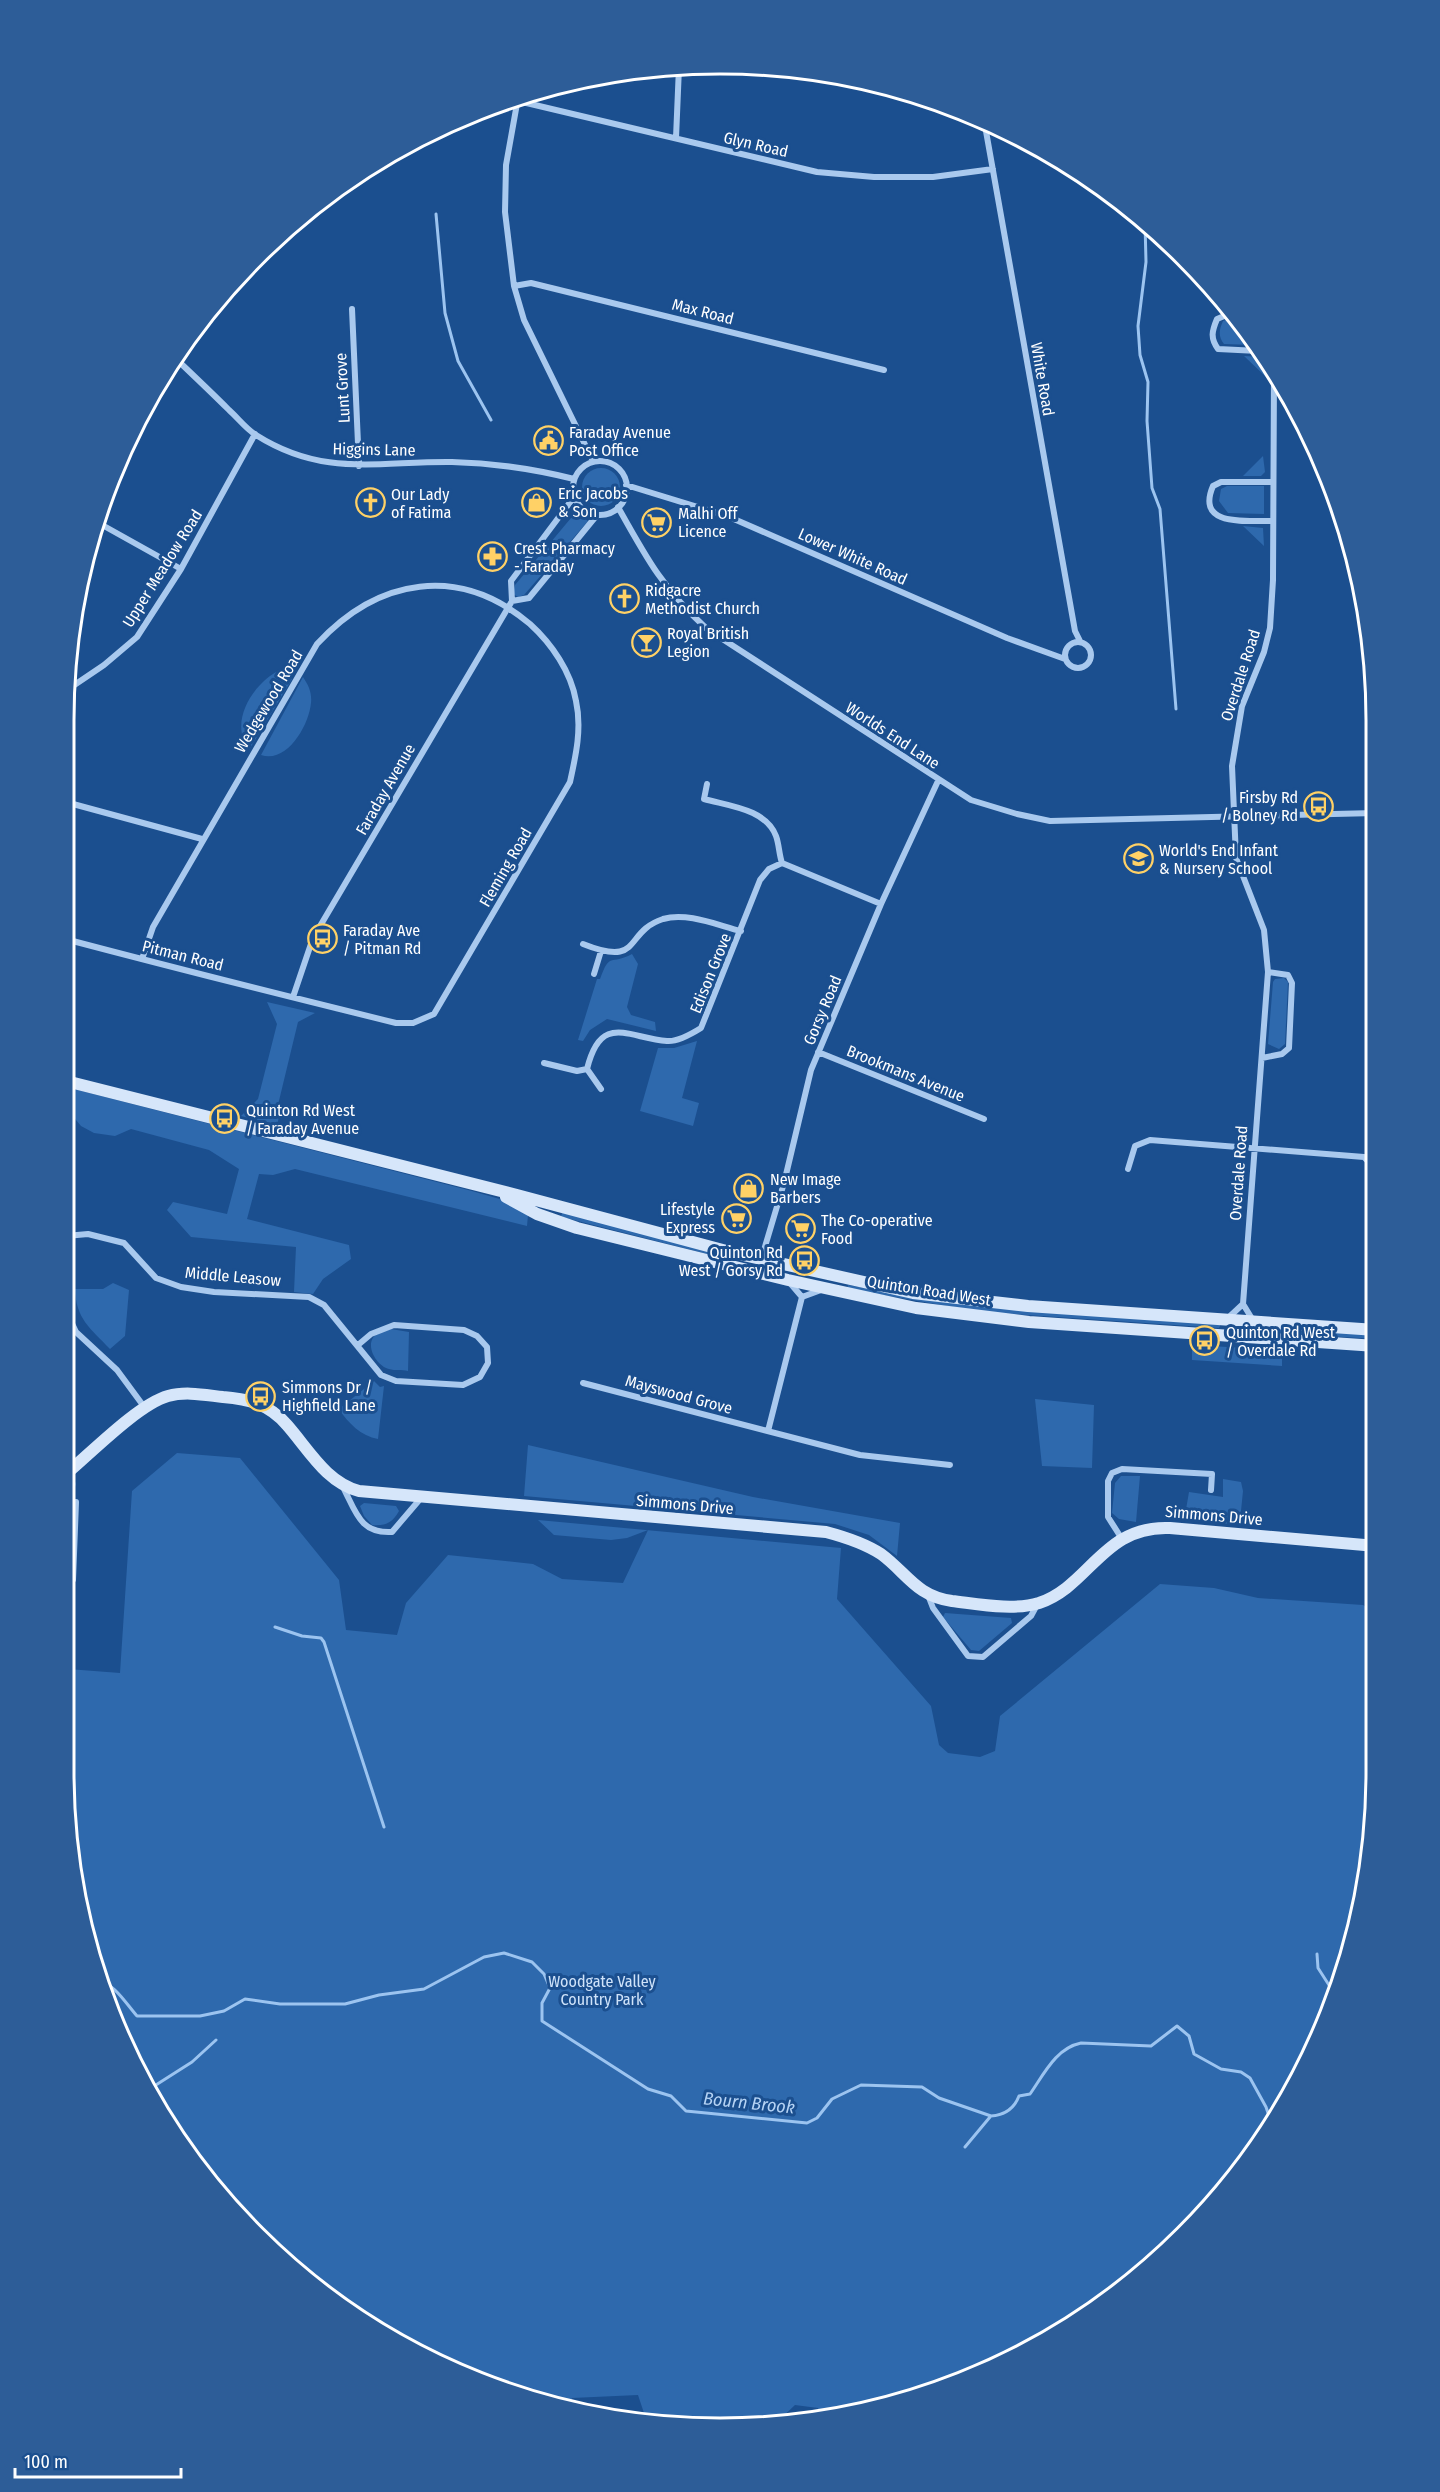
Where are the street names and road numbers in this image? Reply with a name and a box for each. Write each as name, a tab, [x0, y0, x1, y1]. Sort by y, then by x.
street label: Glyn Road	[722, 128, 790, 161]
street label: Max Road	[670, 295, 736, 328]
street label: White Road	[1027, 341, 1058, 417]
street label: Lunt Grove	[331, 352, 354, 424]
street label: Higgins Lane	[332, 439, 416, 460]
street label: Upper Meadow Road	[119, 506, 206, 631]
street label: Lower White Road	[795, 524, 910, 589]
street label: Overdale Road	[1217, 627, 1264, 723]
street label: Wedgewood Road	[230, 647, 307, 756]
street label: Worlds End Lane	[842, 698, 943, 773]
street label: Faraday Avenue	[352, 740, 419, 838]
street label: Fleming Road	[475, 824, 536, 910]
street label: Edison Grove	[686, 930, 735, 1016]
street label: Pitman Road	[140, 936, 226, 975]
street label: Gorsy Road	[799, 973, 846, 1048]
street label: Brookmans Avenue	[844, 1041, 968, 1106]
street label: Overdale Road	[1226, 1125, 1251, 1221]
street label: Middle Leasow	[184, 1263, 282, 1290]
street label: Quinton Road West	[866, 1271, 993, 1310]
street label: Mayswood Grove	[623, 1371, 735, 1418]
street label: Simmons Drive	[635, 1491, 735, 1518]
street label: Simmons Drive	[1164, 1502, 1264, 1529]

